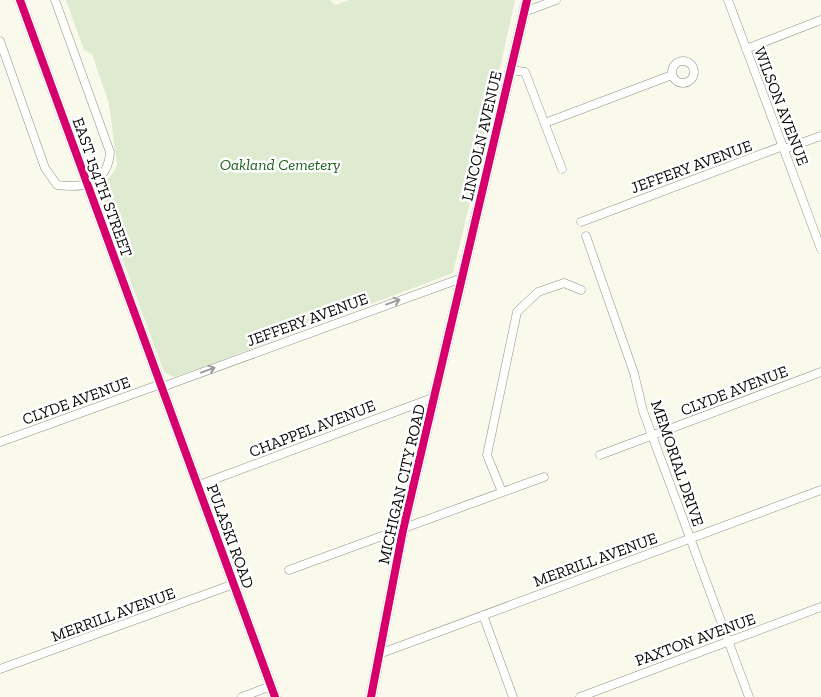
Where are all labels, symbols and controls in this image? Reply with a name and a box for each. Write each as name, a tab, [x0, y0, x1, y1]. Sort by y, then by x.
street label: WILSON AVENUE	[750, 44, 813, 168]
street label: LINCOLN AVENUE	[457, 69, 506, 203]
street label: EAST 154TH STREET	[68, 115, 137, 260]
street label: JEFFERY AVENUE	[628, 136, 754, 197]
park label: Oakland Cemetery	[220, 155, 341, 174]
street label: JEFFERY AVENUE	[244, 289, 370, 350]
one-way arrow	[385, 297, 401, 306]
street label: CLYDE AVENUE	[678, 361, 791, 420]
one-way arrow	[200, 365, 215, 374]
street label: CLYDE AVENUE	[20, 372, 133, 429]
street label: CHAPPEL AVENUE	[246, 396, 378, 461]
street label: MEMORIAL DRIVE	[647, 398, 708, 529]
street label: MICHIGAN CITY ROAD	[374, 402, 429, 566]
street label: PULASKI ROAD	[203, 481, 258, 591]
street label: MERRILL AVENUE	[531, 528, 660, 591]
street label: MERRILL AVENUE	[49, 583, 178, 646]
street label: PAXTON AVENUE	[632, 609, 758, 670]

